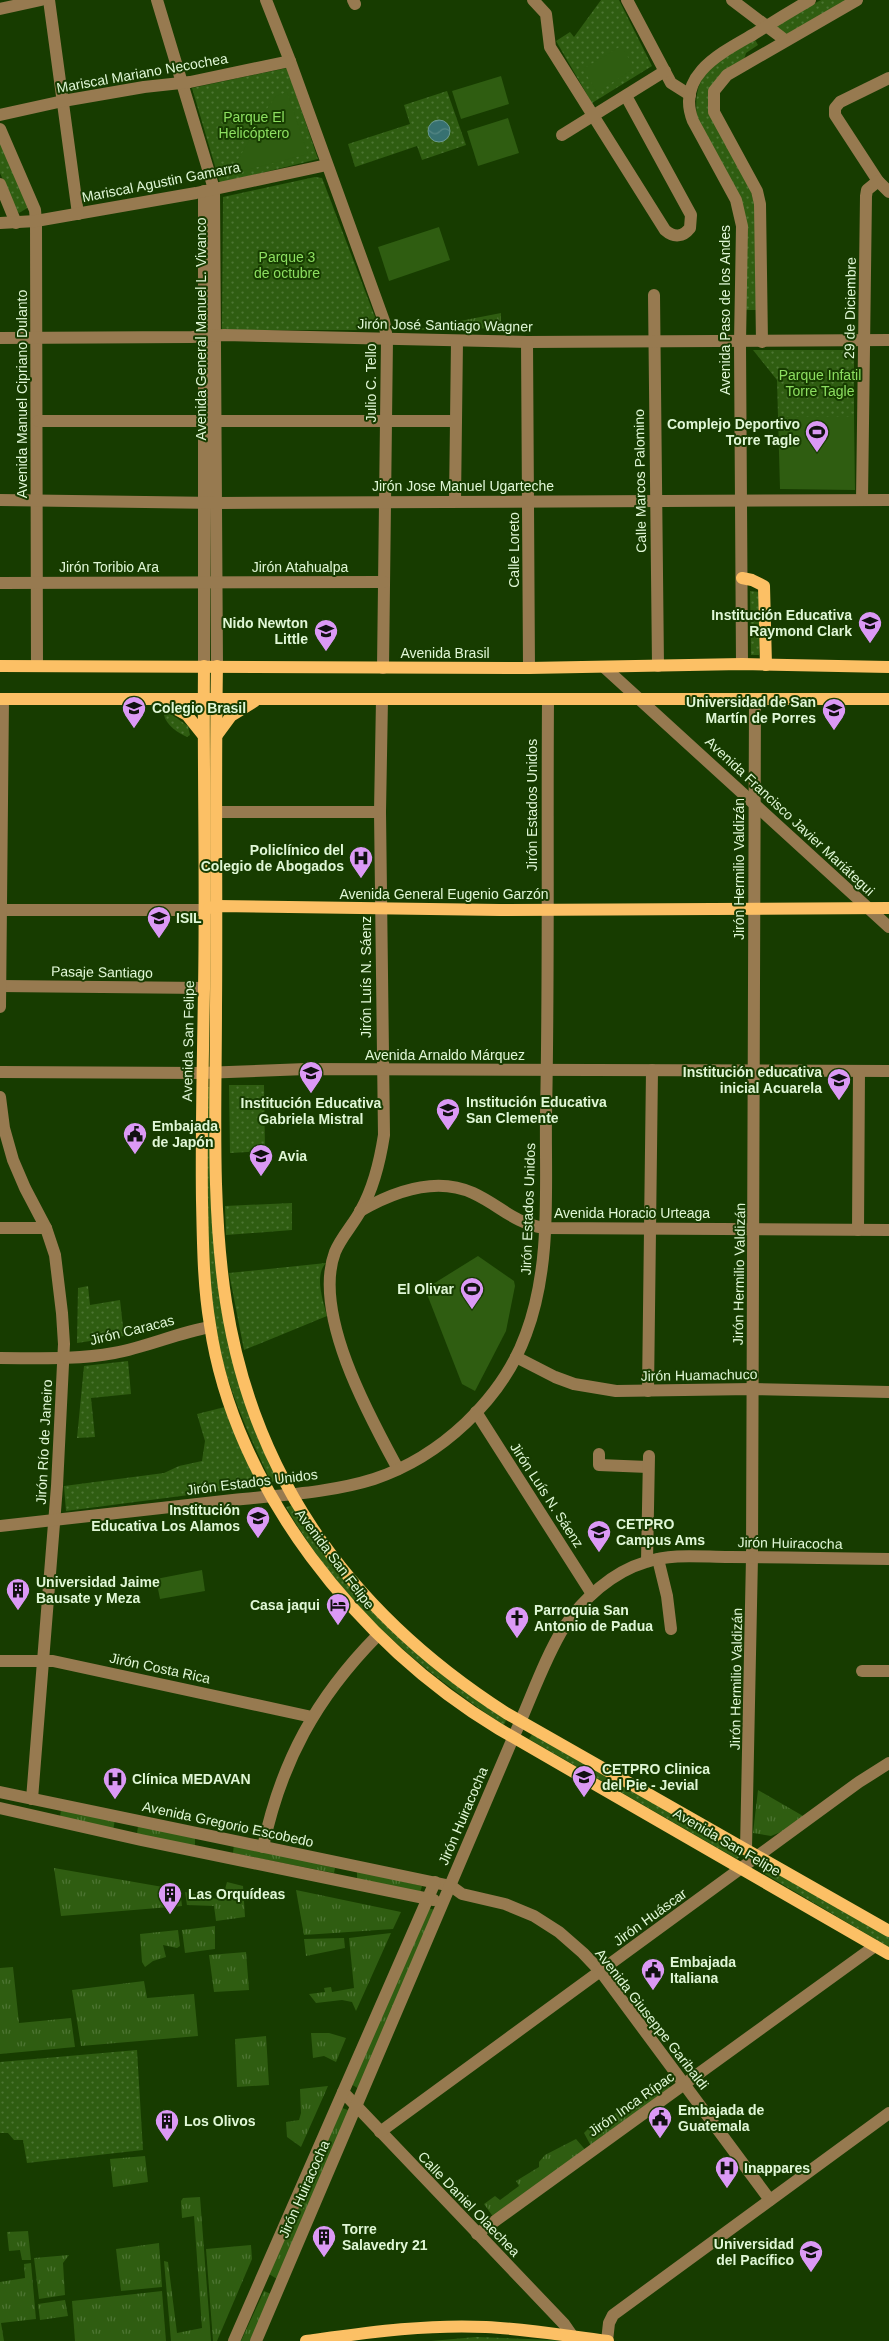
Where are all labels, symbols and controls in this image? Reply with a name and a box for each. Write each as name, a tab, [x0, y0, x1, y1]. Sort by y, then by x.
street label: Mariscal Mariano Necochea	[55, 50, 229, 96]
park label: Parque El Helicóptero	[219, 109, 290, 141]
street label: Mariscal Agustin Gamarra	[80, 159, 242, 205]
street label: Avenida General Manuel L. Vivanco	[193, 217, 209, 440]
street label: Avenida Paso de los Andes	[717, 225, 733, 395]
park label: Parque 3 de octubre	[254, 249, 320, 281]
street label: 29 de Diciembre	[841, 257, 859, 359]
street label: Avenida Manuel Cipriano Dulanto	[14, 290, 30, 498]
street label: Jirón José Santiago Wagner	[357, 315, 533, 335]
street label: Julio C. Tello	[363, 343, 379, 423]
park label: Parque Infatil Torre Tagle	[779, 367, 861, 399]
street label: Calle Marcos Palomino	[631, 409, 649, 553]
place label: Complejo Deportivo Torre Tagle	[667, 416, 800, 448]
sports icon: Complejo Deportivo Torre Tagle	[804, 419, 830, 453]
street label: Jirón Jose Manuel Ugarteche	[372, 478, 554, 494]
street label: Calle Loreto	[506, 512, 522, 588]
street label: Jirón Toribio Ara	[59, 559, 159, 575]
street label: Jirón Atahualpa	[252, 559, 348, 575]
place label: Institución Educativa Raymond Clark	[711, 607, 852, 639]
school or university icon: Institución Educativa Raymond Clark	[857, 610, 883, 644]
place label: Nido Newton Little	[222, 615, 308, 647]
school or university icon: Nido Newton Little	[313, 618, 339, 652]
street label: Avenida Brasil	[400, 645, 490, 661]
place label: Universidad de San Martín de Porres	[686, 694, 816, 726]
school or university icon: Colegio Brasil	[121, 695, 147, 729]
school or university icon: Universidad de San Martín de Porres	[821, 697, 847, 731]
place label: Colegio Brasil	[152, 700, 246, 716]
street label: Avenida Francisco Javier Mariátegui	[702, 733, 878, 899]
street label: Jirón Estados Unidos	[524, 739, 540, 871]
street label: Jirón Hermilio Valdizán	[731, 798, 747, 940]
place label: Policlínico del Colegio de Abogados	[201, 842, 344, 874]
hospital icon: Policlínico del Colegio de Abogados	[348, 845, 374, 879]
street label: Avenida General Eugenio Garzón	[339, 886, 549, 902]
school or university icon: ISIL	[146, 905, 172, 939]
place label: ISIL	[176, 910, 202, 926]
street label: Jirón Luís N. Sáenz	[358, 916, 374, 1038]
street label: Pasaje Santiago	[51, 963, 153, 981]
street label: Avenida San Felipe	[179, 980, 197, 1102]
street label: Avenida Arnaldo Márquez	[365, 1047, 525, 1063]
school or university icon: Institución Educativa Gabriela Mistral	[298, 1060, 324, 1094]
place label: Institución educativa inicial Acuarela	[683, 1064, 822, 1096]
school or university icon: Institución educativa inicial Acuarela	[826, 1067, 852, 1101]
place label: Institución Educativa San Clemente	[466, 1094, 607, 1126]
place label: Institución Educativa Gabriela Mistral	[241, 1095, 382, 1127]
school or university icon: Institución Educativa San Clemente	[435, 1097, 461, 1131]
place label: Embajada de Japón	[152, 1118, 218, 1150]
public building icon: Embajada de Japón	[122, 1121, 148, 1155]
school or university icon: Avia	[248, 1143, 274, 1177]
street label: Jirón Estados Unidos	[518, 1143, 538, 1275]
place label: Avia	[278, 1148, 307, 1164]
street label: Jirón Hermilio Valdizán	[730, 1203, 748, 1345]
street label: Avenida Horacio Urteaga	[554, 1205, 710, 1221]
sports icon: El Olivar	[459, 1276, 485, 1310]
place label: El Olivar	[397, 1281, 455, 1297]
street label: Jirón Caracas	[88, 1312, 176, 1348]
street label: Jirón Huamachuco	[641, 1366, 758, 1384]
street label: Jirón Río de Janeiro	[33, 1379, 55, 1505]
street label: Jirón Luís N. Sáenz	[507, 1439, 587, 1551]
street label: Jirón Estados Unidos	[185, 1466, 319, 1498]
place label: Institución Educativa Los Alamos	[91, 1502, 240, 1534]
school or university icon: Institución Educativa Los Alamos	[245, 1505, 271, 1539]
street label: Avenida San Felipe	[292, 1506, 378, 1612]
place label: CETPRO Campus Ams	[616, 1516, 705, 1548]
school or university icon: CETPRO Campus Ams	[586, 1519, 612, 1553]
street label: Jirón Huiracocha	[737, 1534, 843, 1552]
place label: Universidad Jaime Bausate y Meza	[36, 1574, 160, 1606]
building icon: Universidad Jaime Bausate y Meza	[5, 1577, 31, 1611]
hotel icon: Casa jaqui	[325, 1592, 351, 1626]
place label: Casa jaqui	[250, 1597, 320, 1613]
place label: Parroquia San Antonio de Padua	[534, 1602, 653, 1634]
church icon: Parroquia San Antonio de Padua	[504, 1605, 530, 1639]
street label: Jirón Hermilio Valdizán	[727, 1608, 745, 1750]
street label: Jirón Costa Rica	[108, 1649, 212, 1687]
place label: CETPRO Clinica del Pie - Jevial	[602, 1761, 710, 1793]
street label: Jirón Huiracocha	[435, 1764, 491, 1867]
school or university icon: CETPRO Clinica del Pie - Jevial	[571, 1764, 597, 1798]
hospital icon: Clínica MEDAVAN	[102, 1766, 128, 1800]
place label: Clínica MEDAVAN	[132, 1771, 251, 1787]
street label: Avenida Gregorio Escobedo	[141, 1798, 315, 1850]
street label: Avenida San Felipe	[671, 1805, 784, 1879]
building icon: Las Orquídeas	[157, 1881, 183, 1915]
street label: Jirón Huáscar	[610, 1885, 690, 1949]
place label: Las Orquídeas	[188, 1886, 285, 1902]
street label: Avenida Giuseppe Garibaldi	[592, 1945, 712, 2093]
place label: Embajada Italiana	[670, 1954, 736, 1986]
public building icon: Embajada Italiana	[640, 1957, 666, 1991]
street label: Jirón Inca Rípac	[585, 2068, 677, 2140]
place label: Embajada de Guatemala	[678, 2102, 765, 2134]
public building icon: Embajada de Guatemala	[647, 2105, 673, 2139]
building icon: Los Olivos	[154, 2108, 180, 2142]
place label: Los Olivos	[184, 2113, 256, 2129]
street label: Jirón Huiracocha	[275, 2138, 333, 2240]
street label: Calle Daniel Olaechea	[415, 2148, 523, 2260]
hospital icon: Inappares	[714, 2155, 740, 2189]
place label: Inappares	[744, 2160, 810, 2176]
place label: Torre Salavedry 21	[342, 2221, 428, 2253]
building icon: Torre Salavedry 21	[311, 2224, 337, 2258]
place label: Universidad del Pacífico	[714, 2236, 794, 2268]
school or university icon: Universidad del Pacífico	[798, 2239, 824, 2273]

